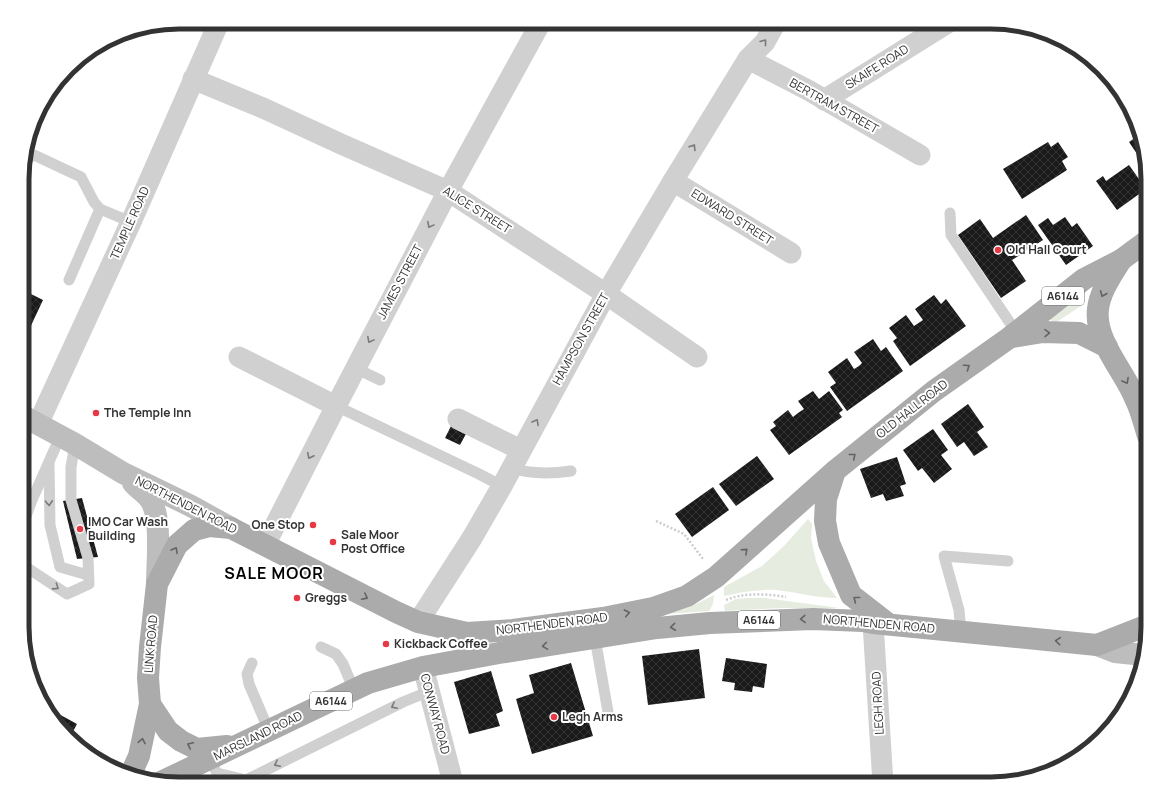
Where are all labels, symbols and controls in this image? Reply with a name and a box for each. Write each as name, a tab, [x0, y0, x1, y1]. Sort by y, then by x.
one-way arrow	[759, 39, 766, 47]
street label: SKAIFE ROAD	[842, 40, 912, 93]
street label: BERTRAM STREET	[787, 74, 883, 138]
one-way arrow	[689, 144, 696, 151]
street label: ALICE STREET	[440, 182, 515, 238]
street label: TEMPLE ROAD	[106, 184, 153, 262]
street label: EDWARD STREET	[688, 185, 777, 249]
one-way arrow	[427, 221, 435, 228]
street label: JAMES STREET	[373, 241, 427, 322]
place label: Old Hall Court	[1006, 241, 1087, 258]
marker: Old Hall Court	[993, 245, 1003, 255]
road number: A6144	[1042, 287, 1084, 305]
street label: HAMPSON STREET	[548, 289, 613, 388]
one-way arrow	[1099, 290, 1107, 297]
one-way arrow	[1044, 329, 1050, 337]
one-way arrow	[367, 336, 375, 344]
one-way arrow	[963, 364, 970, 372]
street label: OLD HALL ROAD	[872, 375, 951, 442]
one-way arrow	[1121, 377, 1128, 384]
place label: The Temple Inn	[104, 404, 191, 421]
marker: The Temple Inn	[91, 408, 101, 418]
one-way arrow	[531, 419, 539, 426]
one-way arrow	[307, 452, 315, 459]
one-way arrow	[849, 453, 856, 460]
street label: NORTHENDEN ROAD	[132, 472, 240, 538]
one-way arrow	[45, 500, 54, 506]
place label: IMO Car Wash Building	[88, 513, 168, 544]
place label: One Stop	[251, 516, 305, 533]
marker: One Stop	[308, 520, 318, 530]
marker: IMO Car Wash Building	[75, 524, 85, 534]
place label: Sale Moor Post Office	[341, 526, 405, 557]
marker: Sale Moor Post Office	[328, 537, 338, 547]
one-way arrow	[171, 547, 178, 554]
one-way arrow	[740, 548, 748, 555]
district label: SALE MOOR	[224, 562, 324, 584]
one-way arrow	[52, 582, 59, 589]
place label: Greggs	[305, 589, 347, 606]
one-way arrow	[361, 592, 368, 599]
marker: Greggs	[292, 593, 302, 603]
one-way arrow	[854, 597, 861, 604]
street label: NORTHENDEN ROAD	[495, 608, 609, 639]
one-way arrow	[624, 610, 630, 618]
street label: NORTHENDEN ROAD	[822, 610, 936, 637]
road number: A6144	[738, 611, 780, 629]
street label: LINK ROAD	[140, 614, 162, 674]
one-way arrow	[800, 615, 806, 623]
one-way arrow	[670, 622, 677, 631]
place label: Kickback Coffee	[394, 635, 488, 652]
one-way arrow	[1055, 637, 1061, 646]
marker: Kickback Coffee	[381, 639, 391, 649]
one-way arrow	[542, 641, 548, 650]
street label: LEGH ROAD	[867, 671, 888, 735]
street label: CONWAY ROAD	[417, 672, 454, 756]
road number: A6144	[310, 692, 352, 710]
one-way arrow	[390, 701, 398, 709]
street label: MARSLAND ROAD	[211, 707, 305, 764]
place label: Legh Arms	[562, 708, 624, 725]
marker: Legh Arms	[549, 712, 559, 722]
one-way arrow	[138, 738, 146, 744]
one-way arrow	[187, 742, 194, 750]
one-way arrow	[274, 759, 282, 767]

